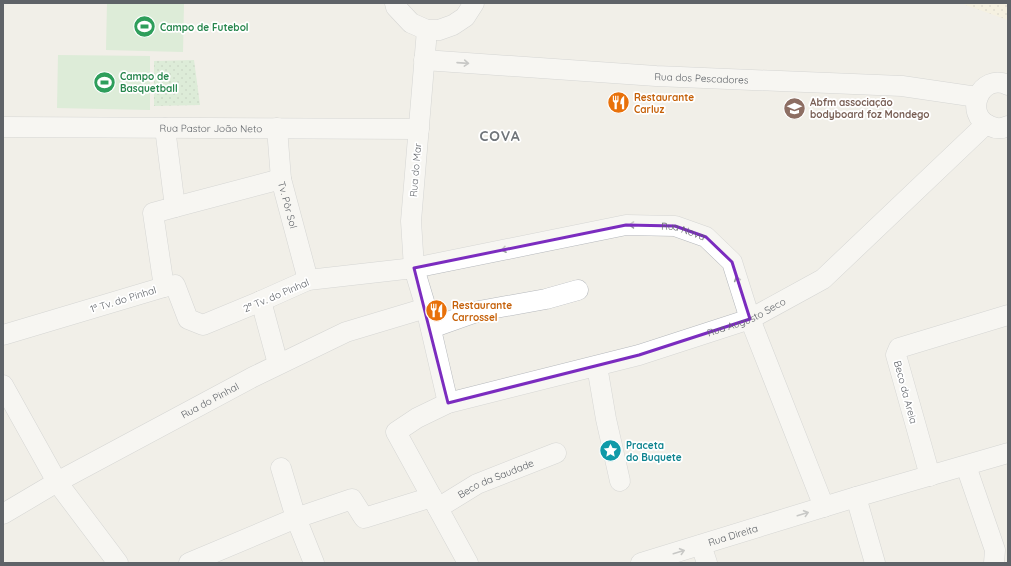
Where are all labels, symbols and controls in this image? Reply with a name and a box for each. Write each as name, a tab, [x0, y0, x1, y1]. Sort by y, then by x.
sports icon: Campo de Futebol	[132, 14, 158, 40]
place label: Campo de Futebol	[160, 21, 249, 34]
one-way arrow	[456, 59, 469, 66]
sports icon: Campo de Basquetball	[91, 69, 117, 95]
place label: Campo de Basquetball	[120, 70, 178, 95]
street label: Rua dos Pescadores	[654, 70, 749, 87]
restaurant icon: Restaurante Carluz	[606, 90, 632, 116]
place label: Restaurante Carluz	[634, 91, 694, 116]
school or university icon: Abfm associação bodyboard foz Mondego	[781, 95, 807, 121]
place label: Abfm associação bodyboard foz Mondego	[810, 96, 929, 121]
street label: Rua Pastor João Neto	[160, 122, 262, 135]
district label: COVA	[479, 127, 521, 145]
street label: Rua do Mar	[407, 142, 424, 198]
street label: Tv. Pôr Sol	[275, 180, 300, 230]
street label: Rua Nova	[661, 220, 707, 243]
one-way arrow	[629, 221, 642, 229]
one-way arrow	[501, 246, 514, 254]
one-way arrow	[734, 275, 741, 288]
street label: 2ª Tv. do Pinhal	[241, 276, 311, 315]
street label: 1ª Tv. do Pinhal	[89, 283, 158, 316]
street label: Rua Augusto Seco	[705, 295, 788, 340]
restaurant icon: Restaurante Carrossel	[423, 298, 449, 324]
place label: Restaurante Carrossel	[452, 299, 512, 324]
street label: Beco da Areia	[891, 359, 920, 425]
street label: Rua do Pinhal	[179, 380, 241, 421]
place icon: Praceta do Buquete	[598, 438, 624, 464]
place label: Praceta do Buquete	[626, 439, 682, 464]
street label: Beco da Saudade	[455, 456, 536, 501]
one-way arrow	[796, 510, 809, 517]
street label: Rua Direita	[706, 522, 759, 549]
one-way arrow	[672, 548, 685, 555]

